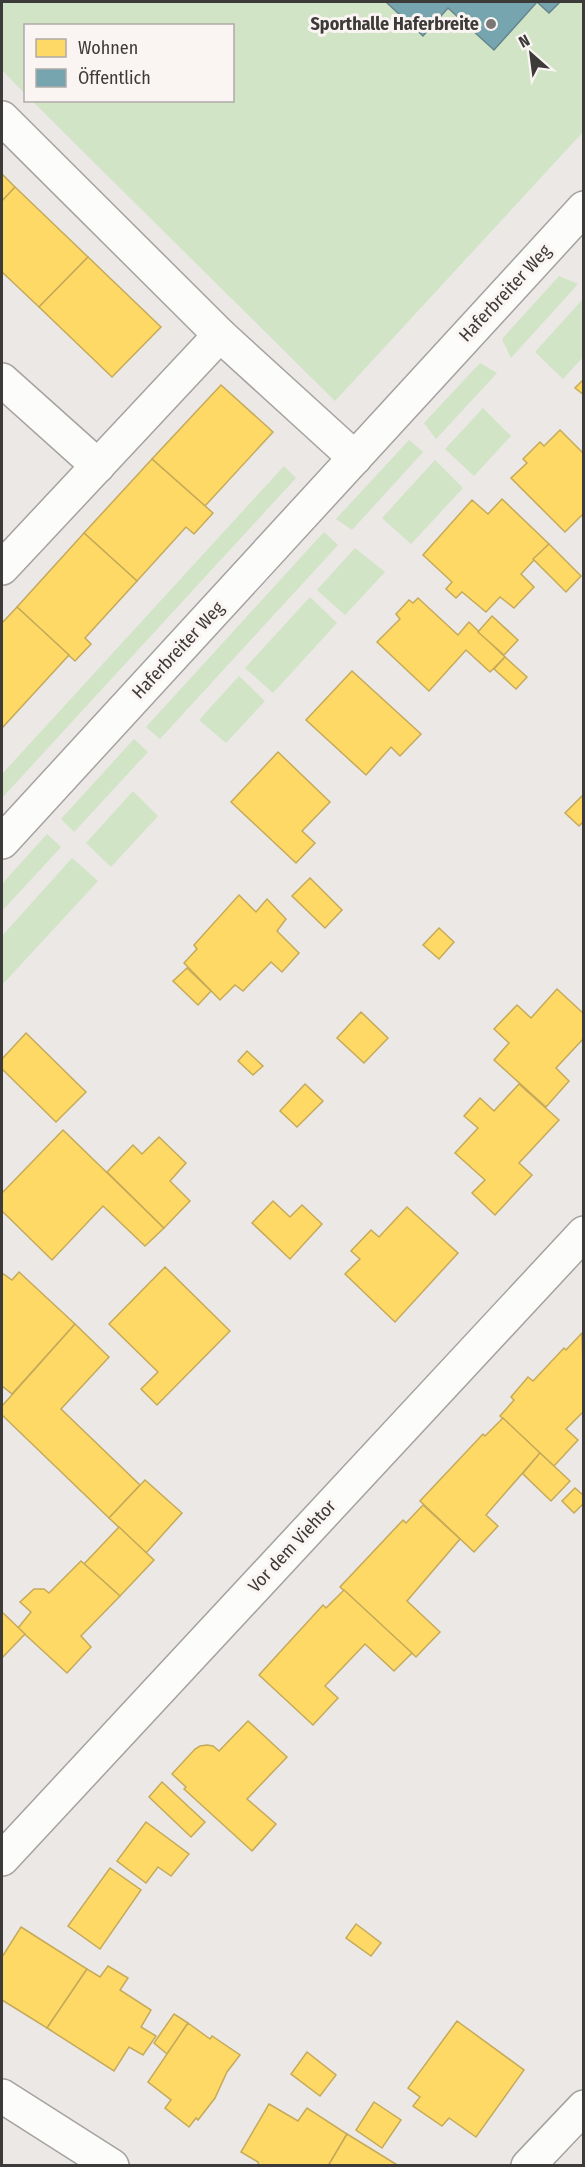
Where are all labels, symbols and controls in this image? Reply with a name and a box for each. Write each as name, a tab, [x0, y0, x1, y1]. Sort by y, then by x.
place label: Sporthalle Haferbreite	[311, 13, 479, 35]
marker: Sporthalle Haferbreite	[484, 17, 498, 31]
legend	[24, 24, 234, 102]
north arrow	[501, 24, 561, 84]
text: N	[515, 31, 533, 52]
text: Wohnen	[78, 37, 138, 59]
text: Öffentlich	[78, 67, 151, 89]
street label: Haferbreiter Weg	[454, 240, 556, 346]
street label: Haferbreiter Weg	[127, 597, 229, 703]
street label: Vor dem Viehtor	[243, 1495, 341, 1597]

